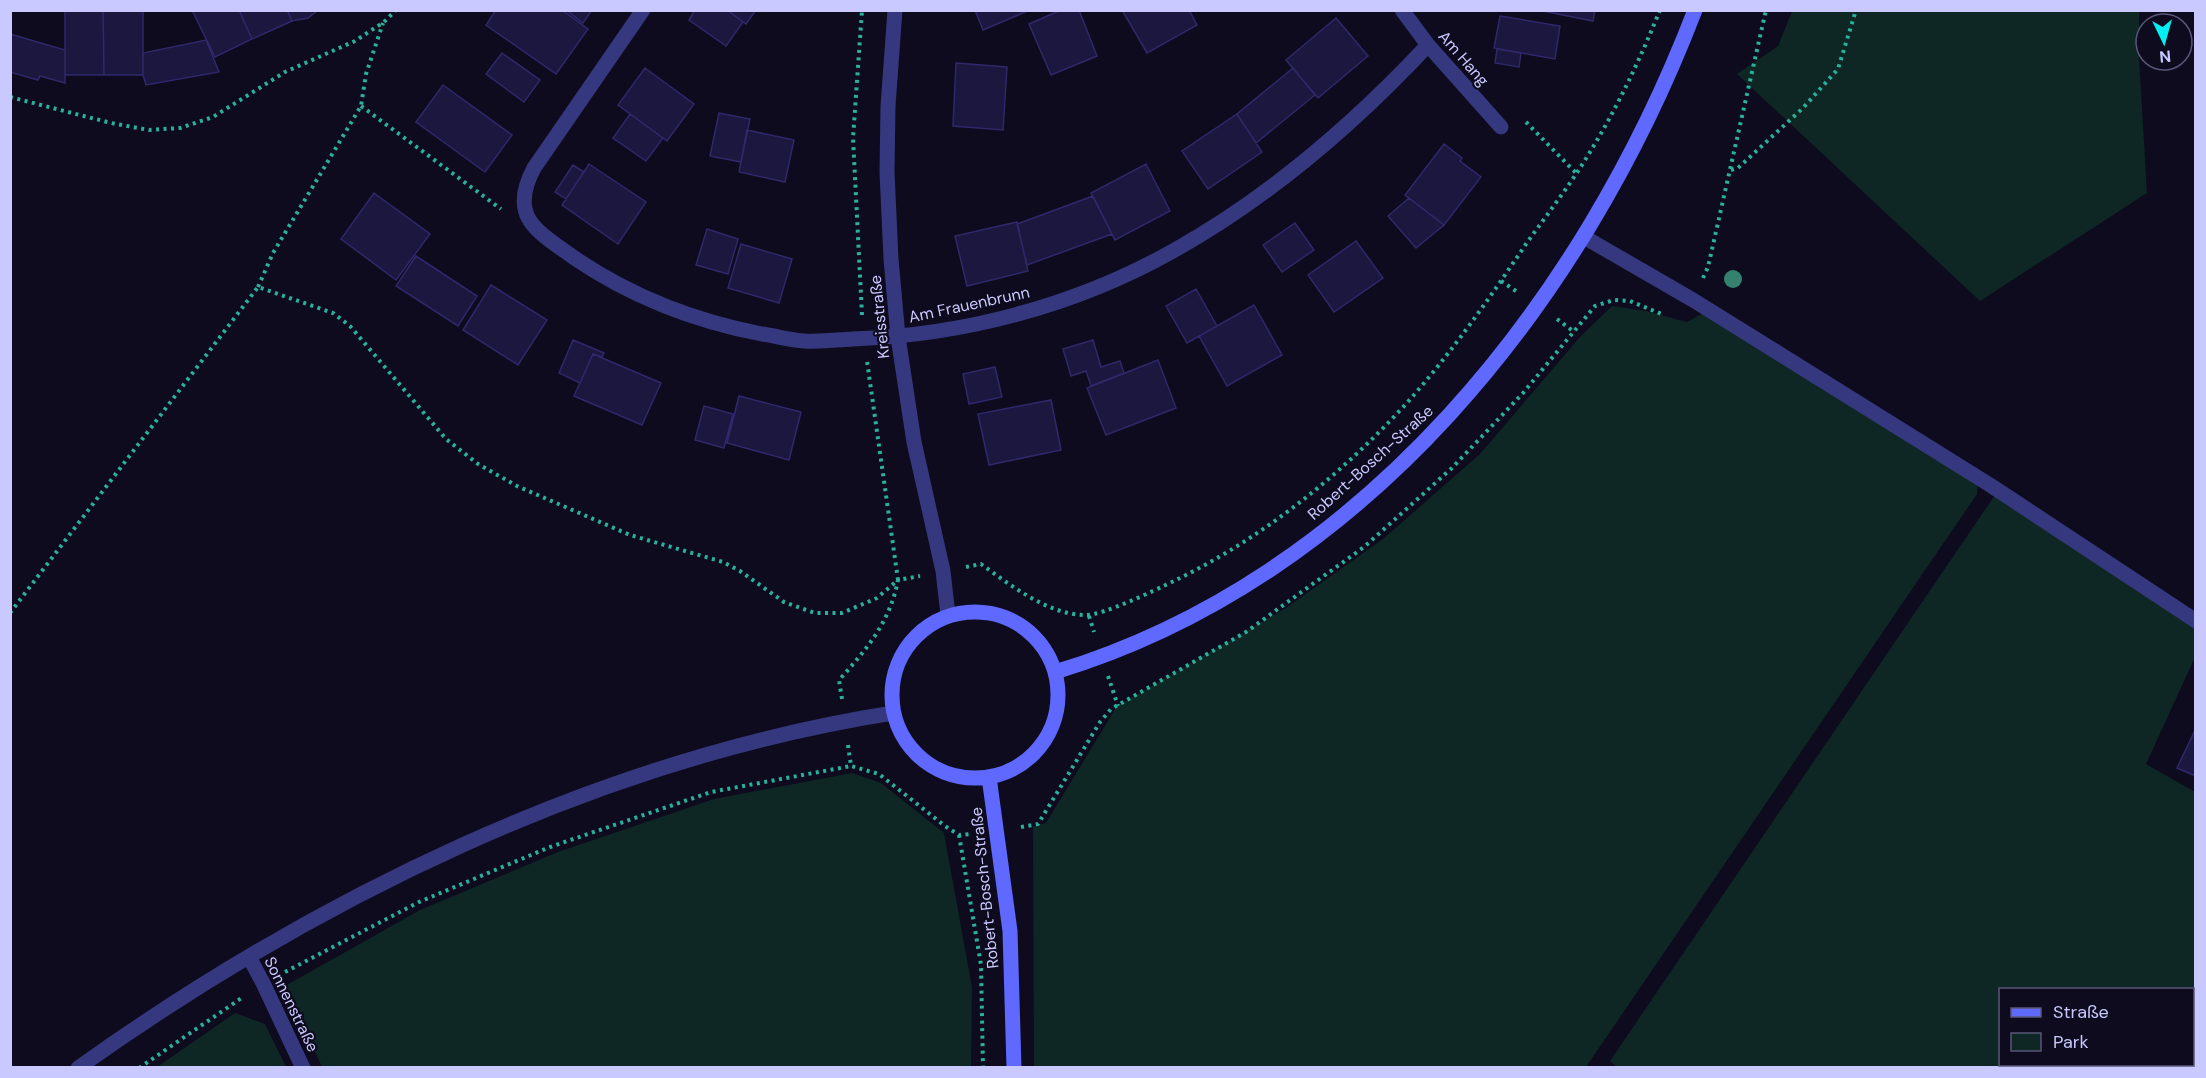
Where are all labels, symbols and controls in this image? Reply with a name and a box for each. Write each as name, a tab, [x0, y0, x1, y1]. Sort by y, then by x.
north arrow	[2134, 12, 2194, 72]
street label: Am Hang	[1434, 26, 1494, 90]
text: N	[2159, 45, 2172, 67]
street label: Kreisstraße	[865, 274, 894, 360]
street label: Am Frauenbrunn	[907, 281, 1032, 328]
street label: Robert-Bosch-Straße	[1303, 400, 1438, 524]
street label: Robert-Bosch-Straße	[966, 806, 1003, 970]
street label: Sonnenstraße	[259, 953, 324, 1055]
legend	[1999, 988, 2194, 1066]
text: Straße	[2053, 1000, 2109, 1024]
text: Park	[2053, 1030, 2089, 1054]

